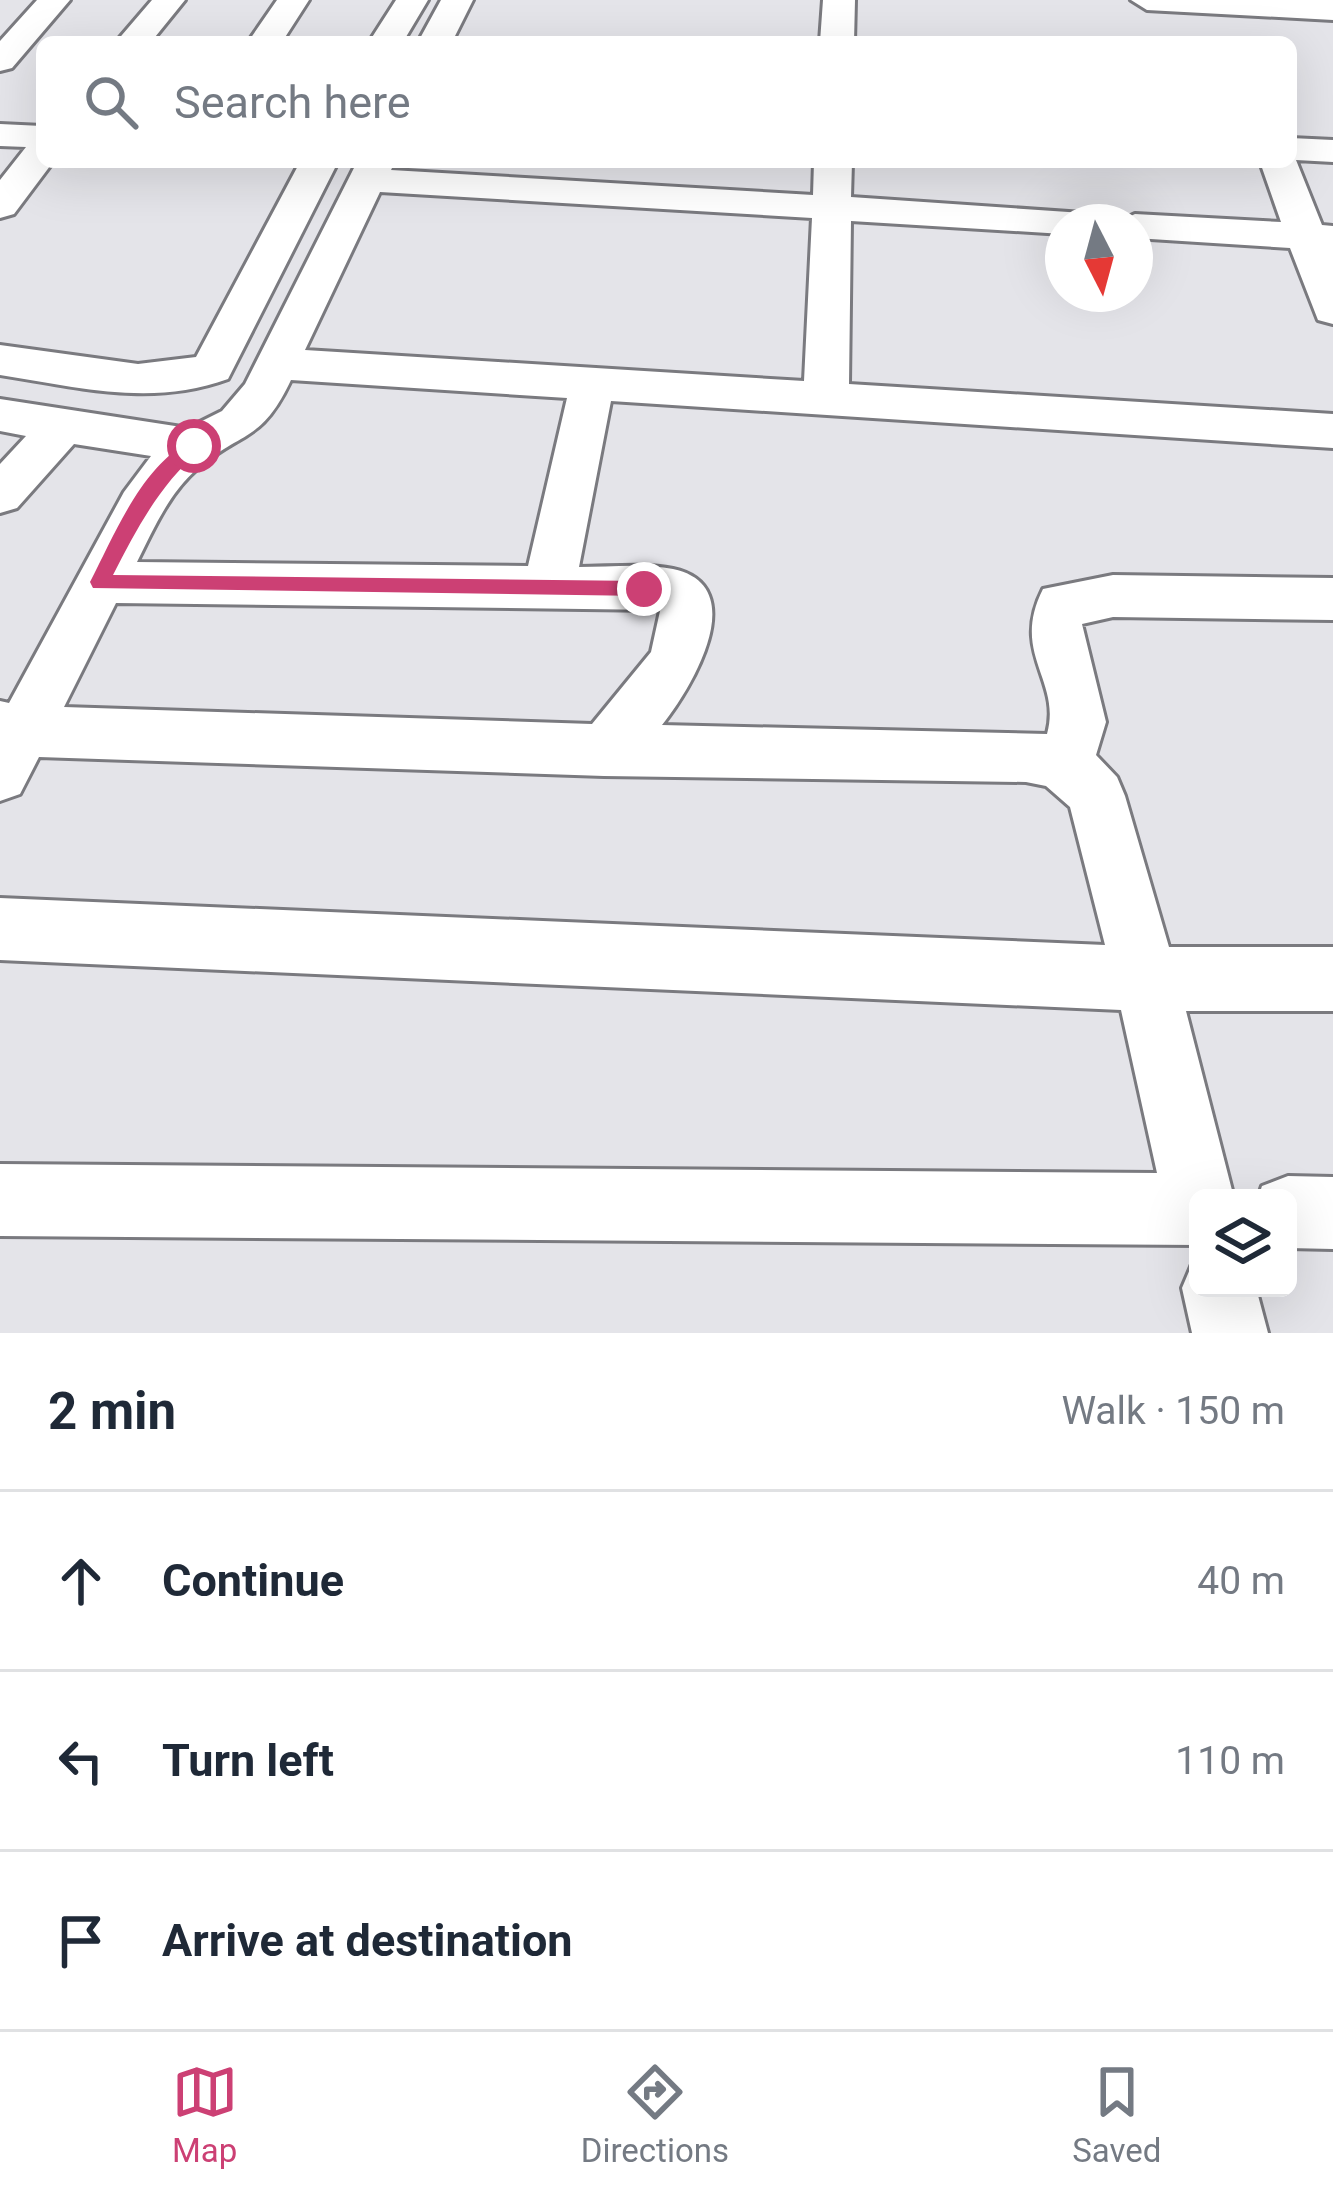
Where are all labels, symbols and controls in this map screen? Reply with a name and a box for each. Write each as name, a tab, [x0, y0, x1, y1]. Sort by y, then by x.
search box	[36, 36, 1297, 168]
icon: search	[78, 69, 144, 135]
text: Search here	[174, 76, 411, 129]
north arrow	[1045, 204, 1153, 312]
route start	[167, 419, 221, 473]
route end	[617, 562, 671, 616]
map controls	[1189, 1189, 1297, 1297]
button: layers	[1189, 1189, 1297, 1297]
text: 2 min	[48, 1382, 176, 1441]
text: Walk · 150 m	[1061, 1388, 1285, 1434]
icon: ahead	[48, 1548, 114, 1614]
text: Continue	[162, 1554, 344, 1607]
text: 40 m	[1197, 1558, 1285, 1604]
icon: left	[48, 1728, 114, 1794]
text: Turn left	[162, 1734, 334, 1787]
text: 110 m	[1175, 1738, 1285, 1784]
icon: arrive	[48, 1908, 114, 1974]
text: Arrive at destination	[162, 1914, 573, 1967]
tab: Map	[172, 2059, 238, 2170]
tab: Directions	[581, 2059, 729, 2170]
tab: Saved	[1072, 2059, 1161, 2170]

